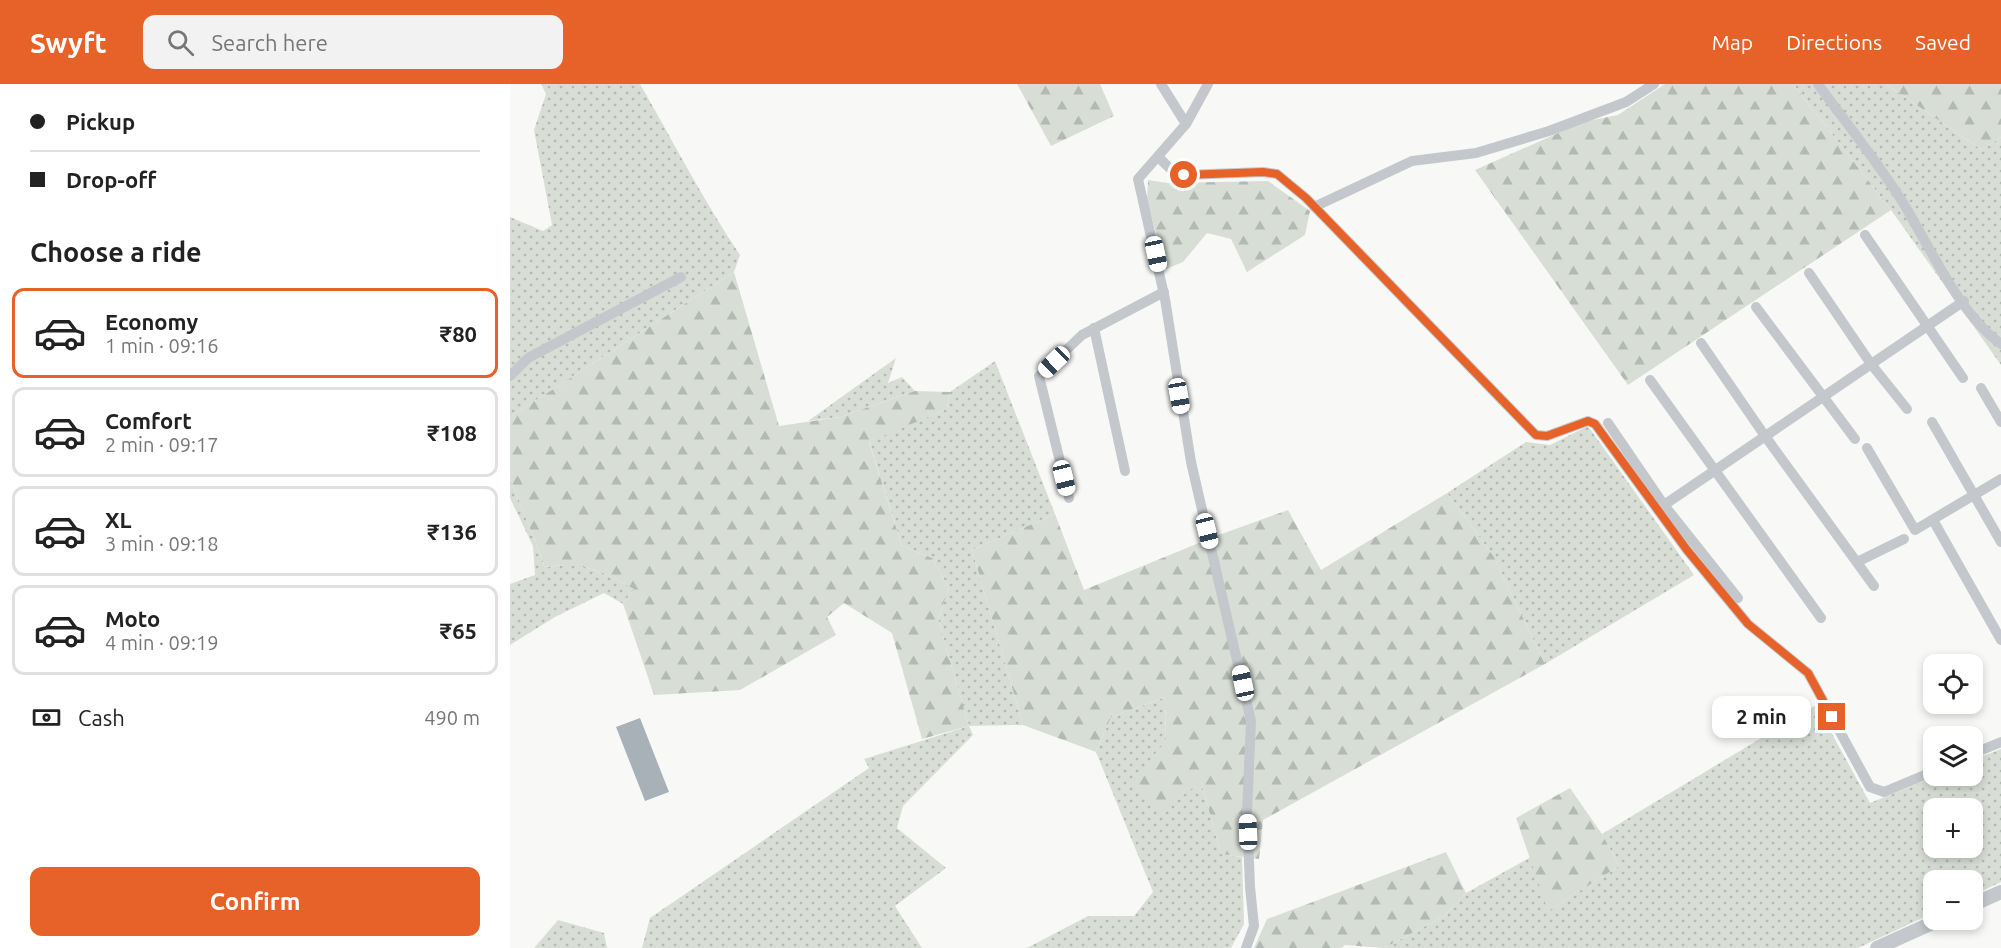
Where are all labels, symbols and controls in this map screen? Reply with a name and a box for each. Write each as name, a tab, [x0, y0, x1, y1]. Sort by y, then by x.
search box	[143, 15, 563, 69]
icon: search	[164, 26, 197, 59]
text: Swyft	[30, 27, 107, 58]
text: Search here	[212, 30, 328, 55]
text: Map	[1712, 30, 1753, 54]
text: Directions	[1786, 30, 1882, 54]
text: Saved	[1915, 30, 1971, 54]
text: Pickup	[66, 109, 135, 134]
route start	[1170, 161, 1197, 188]
text: Drop-off	[66, 167, 156, 192]
car	[1143, 235, 1169, 273]
text: Choose a ride	[30, 237, 202, 267]
icon: car	[33, 306, 87, 360]
text: Economy	[105, 309, 198, 334]
text: ₹80	[440, 321, 477, 346]
text: 1 min · 09:16	[105, 334, 219, 357]
car	[1035, 343, 1073, 381]
car	[1167, 377, 1191, 415]
icon: car	[33, 405, 87, 459]
text: Comfort	[105, 408, 192, 433]
text: ₹108	[427, 420, 477, 445]
text: 2 min · 09:17	[105, 433, 219, 456]
car	[1051, 458, 1077, 498]
icon: car	[33, 504, 87, 558]
text: XL	[105, 507, 132, 532]
car	[1194, 511, 1220, 551]
text: ₹136	[427, 519, 477, 544]
text: 3 min · 09:18	[105, 532, 219, 555]
icon: car	[33, 603, 87, 657]
text: Moto	[105, 606, 160, 631]
text: ₹65	[440, 618, 477, 643]
text: 4 min · 09:19	[105, 631, 219, 654]
map controls	[1923, 654, 1983, 930]
button: locate	[1923, 654, 1983, 714]
car	[1230, 664, 1256, 702]
callout: 2 min	[1712, 696, 1811, 738]
icon: cash	[30, 701, 63, 734]
route end	[1818, 703, 1845, 730]
text: Cash	[78, 705, 125, 730]
text: 2 min	[1736, 705, 1787, 728]
text: 490 m	[424, 706, 480, 729]
button: layers	[1923, 726, 1983, 786]
button: +	[1923, 798, 1983, 858]
car	[1238, 814, 1258, 850]
button: Confirm	[30, 867, 480, 936]
button: −	[1923, 870, 1983, 930]

